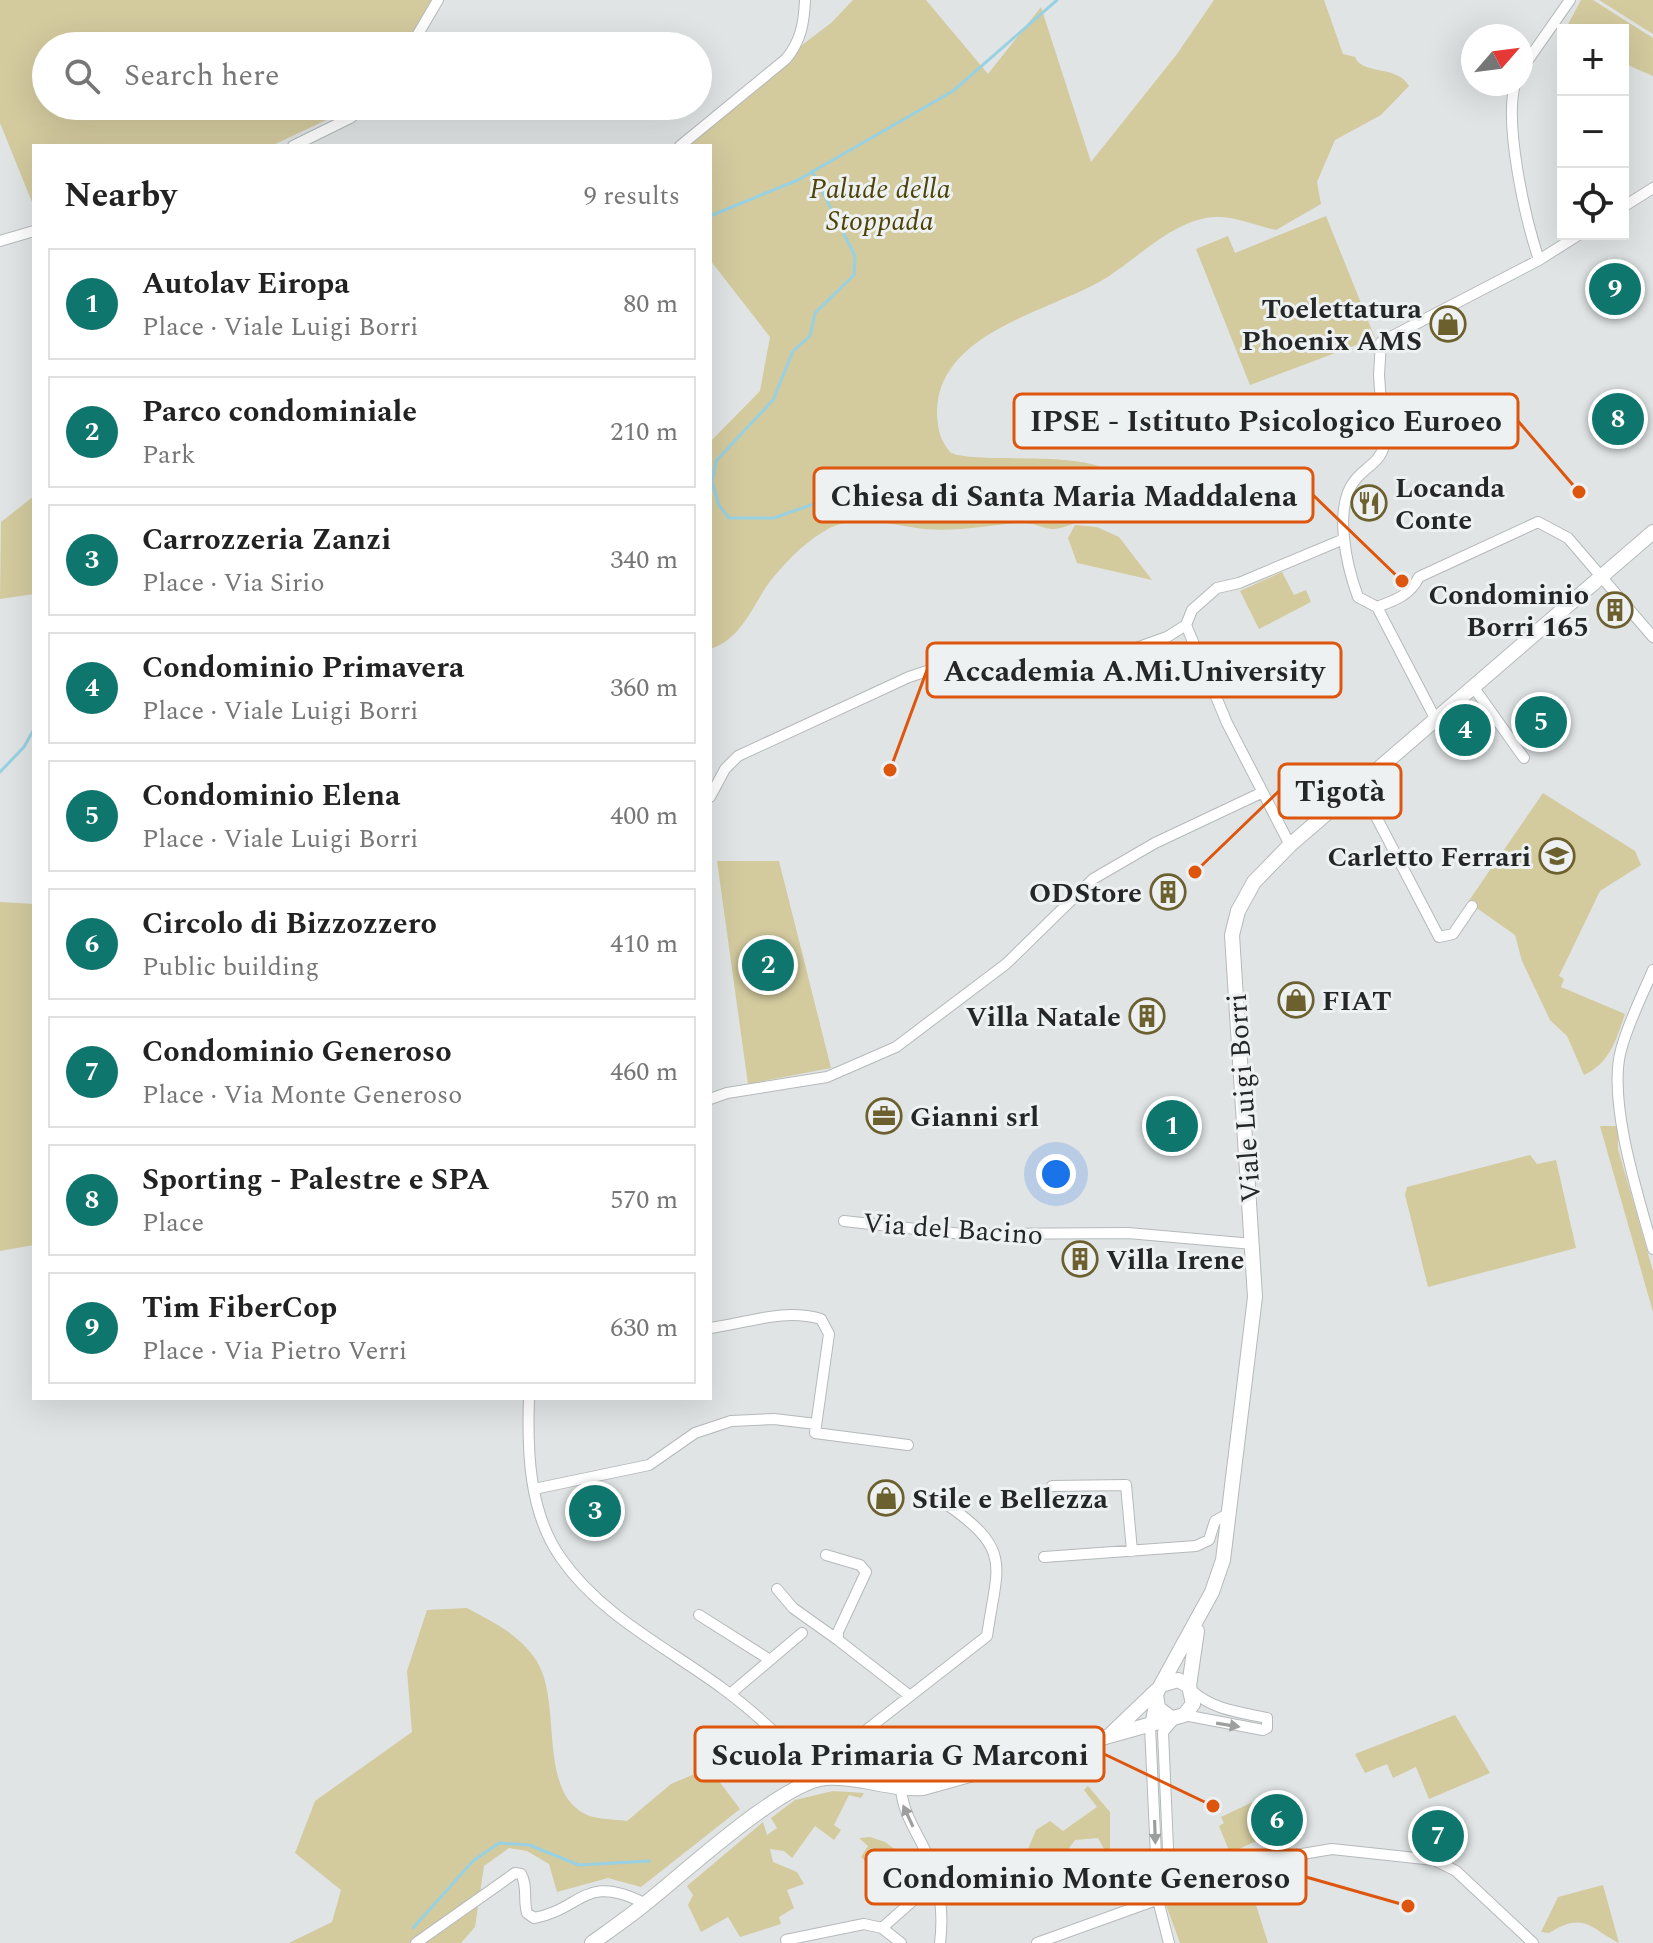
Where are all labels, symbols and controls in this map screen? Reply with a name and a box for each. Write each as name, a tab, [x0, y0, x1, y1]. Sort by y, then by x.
north arrow	[1461, 24, 1533, 96]
map controls	[1557, 24, 1629, 240]
button: +	[1557, 24, 1629, 96]
search box	[32, 32, 712, 120]
text: Search here	[124, 53, 280, 99]
icon: search	[60, 54, 104, 98]
button: −	[1557, 96, 1629, 168]
park label: Palude della Stoppada	[809, 168, 951, 243]
button: locate	[1557, 168, 1629, 240]
text: Nearby	[64, 170, 177, 222]
text: 9 results	[584, 176, 680, 216]
pin: 9	[1589, 259, 1641, 319]
text: Autolav Eiropa	[142, 261, 350, 307]
text: 1	[85, 284, 99, 324]
text: 80 m	[623, 284, 678, 324]
place label: Toelettatura Phoenix AMS	[1242, 288, 1423, 363]
shop icon: Toelettatura Phoenix AMS	[1429, 305, 1467, 343]
text: Place · Viale Luigi Borri	[142, 307, 418, 347]
text: Parco condominiale	[142, 389, 417, 435]
pin: 8	[1592, 389, 1644, 449]
callout: IPSE - Istituto Psicologico Euroeo	[1014, 394, 1518, 448]
text: IPSE - Istituto Psicologico Euroeo	[1030, 399, 1502, 445]
text: 2	[85, 412, 99, 452]
text: 210 m	[610, 412, 678, 452]
text: Park	[142, 435, 196, 475]
place label: Locanda Conte	[1395, 467, 1505, 542]
callout: Chiesa di Santa Maria Maddalena	[814, 468, 1313, 522]
text: Chiesa di Santa Maria Maddalena	[831, 474, 1298, 520]
restaurant icon: Locanda Conte	[1350, 484, 1388, 522]
text: Carrozzeria Zanzi	[142, 517, 391, 563]
text: 3	[85, 540, 99, 580]
text: 340 m	[610, 540, 678, 580]
text: Place · Via Sirio	[142, 563, 325, 603]
place label: Condominio Borri 165	[1428, 574, 1589, 649]
building icon: Condominio Borri 165	[1596, 591, 1634, 629]
callout: Accademia A.Mi.University	[927, 643, 1341, 697]
text: Condominio Primavera	[142, 645, 465, 691]
text: Accademia A.Mi.University	[943, 649, 1327, 695]
text: 4	[85, 668, 99, 708]
text: 360 m	[610, 668, 678, 708]
text: Place · Viale Luigi Borri	[142, 691, 418, 731]
pin: 5	[1515, 692, 1567, 752]
pin: 4	[1439, 700, 1491, 760]
callout: Tigotà	[1279, 764, 1401, 818]
text: Tigotà	[1295, 769, 1386, 815]
text: Condominio Elena	[142, 773, 401, 819]
text: 5	[85, 796, 99, 836]
text: 400 m	[610, 796, 678, 836]
text: Place · Viale Luigi Borri	[142, 819, 418, 859]
place label: Carletto Ferrari	[1327, 836, 1531, 879]
school or university icon: Carletto Ferrari	[1538, 837, 1576, 875]
place label: ODStore	[1029, 872, 1142, 915]
building icon: ODStore	[1149, 873, 1187, 911]
text: Circolo di Bizzozzero	[142, 901, 437, 947]
text: 6	[85, 924, 99, 964]
text: 410 m	[610, 924, 678, 964]
pin: 2	[742, 935, 794, 995]
text: Public building	[142, 947, 319, 987]
place label: FIAT	[1322, 980, 1392, 1023]
shop icon: FIAT	[1277, 981, 1315, 1019]
street label: Viale Luigi Borri	[1216, 992, 1273, 1204]
place label: Villa Natale	[966, 996, 1121, 1039]
building icon: Villa Natale	[1128, 997, 1166, 1035]
text: Condominio Generoso	[142, 1029, 452, 1075]
text: 7	[85, 1052, 99, 1092]
text: 460 m	[610, 1052, 678, 1092]
text: Place · Via Monte Generoso	[142, 1075, 462, 1115]
place label: Gianni srl	[910, 1096, 1039, 1139]
pin: 1	[1146, 1096, 1198, 1156]
office icon: Gianni srl	[865, 1097, 903, 1135]
your location	[1036, 1154, 1076, 1194]
text: Sporting - Palestre e SPA	[142, 1157, 490, 1203]
text: 8	[85, 1180, 99, 1220]
text: 570 m	[610, 1180, 678, 1220]
street label: Via del Bacino	[861, 1202, 1044, 1257]
text: Place	[142, 1203, 204, 1243]
place label: Villa Irene	[1106, 1239, 1244, 1282]
building icon: Villa Irene	[1061, 1240, 1099, 1278]
text: Tim FiberCop	[142, 1285, 337, 1331]
text: 9	[85, 1308, 99, 1348]
text: 630 m	[610, 1308, 678, 1348]
text: Place · Via Pietro Verri	[142, 1331, 407, 1371]
place label: Stile e Bellezza	[912, 1478, 1109, 1521]
shop icon: Stile e Bellezza	[867, 1479, 905, 1517]
pin: 3	[569, 1481, 621, 1541]
one-way arrow	[1216, 1719, 1241, 1732]
callout: Scuola Primaria G Marconi	[695, 1727, 1104, 1781]
text: Scuola Primaria G Marconi	[711, 1733, 1089, 1779]
pin: 6	[1251, 1790, 1303, 1850]
one-way arrow	[901, 1805, 915, 1828]
pin: 7	[1412, 1806, 1464, 1866]
one-way arrow	[1149, 1820, 1162, 1845]
callout: Condominio Monte Generoso	[866, 1850, 1306, 1904]
text: Condominio Monte Generoso	[882, 1856, 1290, 1902]

